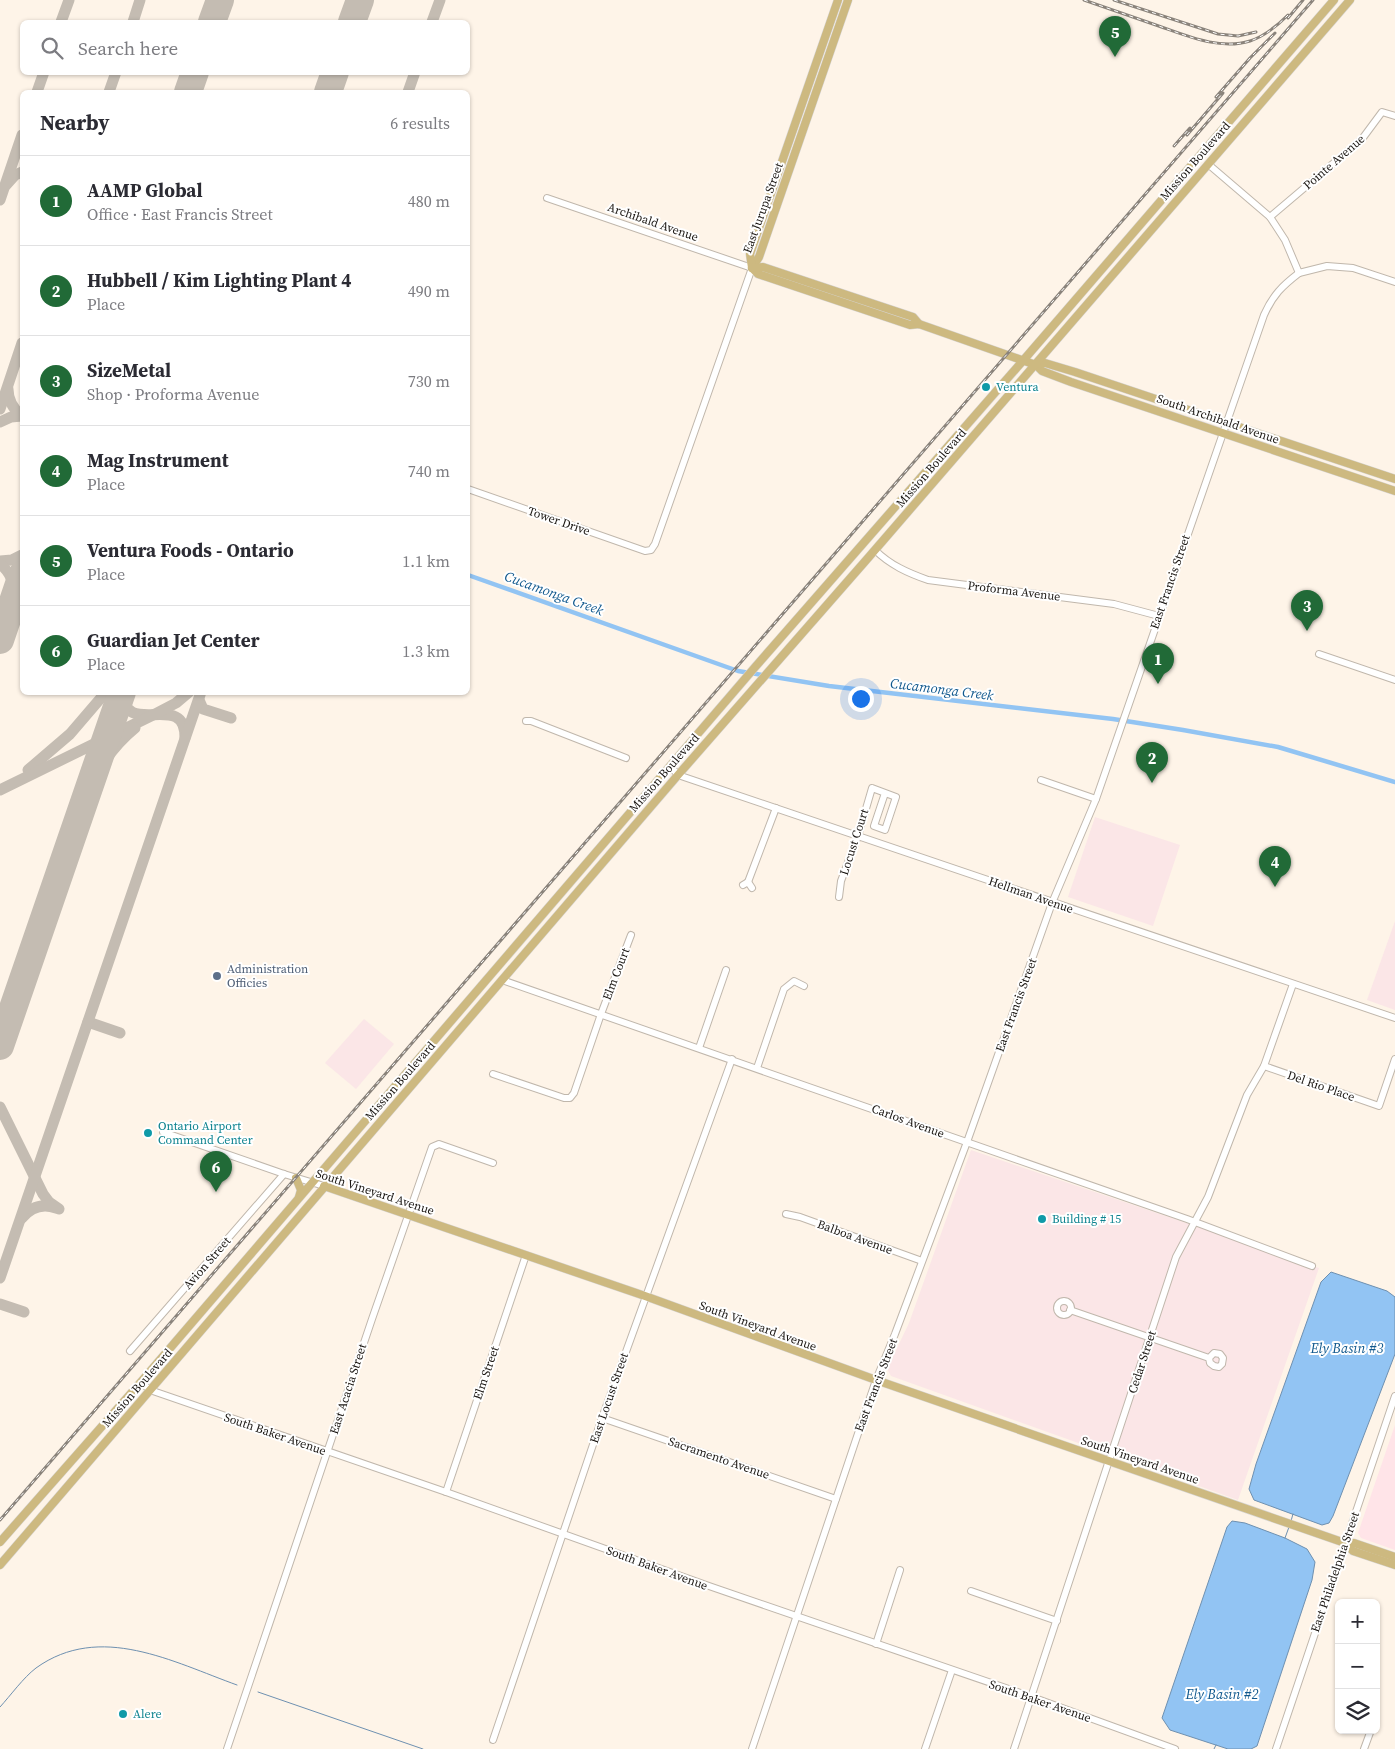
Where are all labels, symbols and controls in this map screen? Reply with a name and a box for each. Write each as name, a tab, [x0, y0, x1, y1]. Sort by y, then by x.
pin: 5	[1099, 16, 1131, 57]
search box	[20, 20, 470, 75]
icon: search	[38, 34, 66, 62]
text: Search here	[78, 35, 178, 61]
text: Nearby	[40, 108, 110, 137]
text: 6 results	[390, 112, 450, 134]
street label: Mission Boulevard	[1156, 118, 1234, 204]
street label: Pointe Avenue	[1300, 131, 1368, 193]
street label: East Jurupa Street	[739, 160, 787, 255]
text: AAMP Global	[87, 177, 203, 203]
text: 1	[52, 190, 60, 212]
text: 480 m	[408, 190, 450, 212]
street label: Archibald Avenue	[605, 199, 701, 245]
text: Office · East Francis Street	[87, 203, 273, 225]
text: Hubbell / Kim Lighting Plant 4	[87, 267, 351, 293]
text: 2	[52, 280, 60, 302]
text: 490 m	[408, 280, 450, 302]
text: Place	[87, 293, 125, 315]
text: SizeMetal	[87, 357, 171, 383]
text: 3	[52, 370, 60, 392]
text: 730 m	[408, 370, 450, 392]
place label: Ventura	[996, 379, 1039, 395]
marker: Ventura	[980, 381, 992, 393]
text: Shop · Proforma Avenue	[87, 383, 259, 405]
street label: South Archibald Avenue	[1155, 391, 1281, 447]
street label: Mission Boulevard	[892, 425, 970, 511]
text: Mag Instrument	[87, 447, 228, 473]
text: 4	[52, 460, 60, 482]
text: 740 m	[408, 460, 450, 482]
text: Place	[87, 473, 125, 495]
street label: Tower Drive	[526, 503, 592, 539]
street label: East Francis Street	[1146, 533, 1194, 631]
text: Ventura Foods - Ontario	[87, 537, 294, 563]
text: 5	[52, 550, 60, 572]
text: 1.1 km	[402, 550, 450, 572]
text: Place	[87, 563, 125, 585]
water label: Cucamonga Creek	[502, 566, 607, 620]
street label: Proforma Avenue	[967, 577, 1061, 605]
pin: 3	[1291, 590, 1323, 631]
text: Guardian Jet Center	[87, 627, 259, 653]
text: 6	[52, 640, 60, 662]
text: 1.3 km	[402, 640, 450, 662]
pin: 1	[1142, 643, 1174, 684]
text: Place	[87, 653, 125, 675]
water label: Cucamonga Creek	[889, 673, 995, 705]
your location	[848, 686, 874, 712]
street label: Mission Boulevard	[625, 730, 703, 816]
pin: 2	[1136, 742, 1168, 783]
street label: Locust Court	[836, 807, 872, 877]
pin: 4	[1259, 846, 1291, 887]
street label: Hellman Avenue	[986, 873, 1076, 917]
street label: Elm Court	[599, 946, 633, 1002]
street label: East Francis Street	[992, 956, 1040, 1054]
place label: Administration Officies	[227, 961, 308, 991]
marker: Administration Officies	[211, 970, 223, 982]
street label: Mission Boulevard	[361, 1038, 439, 1124]
street label: Del Rio Place	[1285, 1067, 1357, 1105]
street label: Carlos Avenue	[869, 1100, 947, 1142]
place label: Ontario Airport Command Center	[158, 1118, 253, 1148]
marker: Ontario Airport Command Center	[142, 1127, 154, 1139]
pin: 6	[200, 1151, 232, 1192]
street label: South Vineyard Avenue	[314, 1165, 436, 1219]
place label: Building # 15	[1052, 1211, 1121, 1227]
marker: Building # 15	[1036, 1213, 1048, 1225]
street label: Balboa Avenue	[815, 1216, 895, 1258]
street label: Avion Street	[180, 1233, 234, 1293]
street label: South Vineyard Avenue	[697, 1297, 819, 1355]
street label: Cedar Street	[1124, 1328, 1160, 1396]
street label: East Francis Street	[851, 1336, 901, 1434]
water label: Ely Basin #3	[1309, 1338, 1384, 1358]
street label: East Acacia Street	[326, 1342, 370, 1436]
street label: Elm Street	[469, 1344, 503, 1402]
street label: Mission Boulevard	[98, 1345, 176, 1431]
street label: East Locust Street	[586, 1351, 632, 1445]
street label: South Baker Avenue	[222, 1409, 328, 1459]
street label: South Vineyard Avenue	[1079, 1432, 1201, 1488]
street label: Sacramento Avenue	[666, 1433, 772, 1483]
street label: East Philadelphia Street	[1307, 1510, 1363, 1634]
street label: South Baker Avenue	[604, 1542, 710, 1594]
map controls	[1335, 1599, 1380, 1734]
button: +	[1335, 1599, 1380, 1644]
button: −	[1335, 1644, 1380, 1689]
street label: South Baker Avenue	[987, 1676, 1093, 1726]
water label: Ely Basin #2	[1184, 1684, 1259, 1704]
button: layers	[1335, 1689, 1380, 1734]
place label: Alere	[133, 1706, 162, 1722]
marker: Alere	[117, 1708, 129, 1720]

